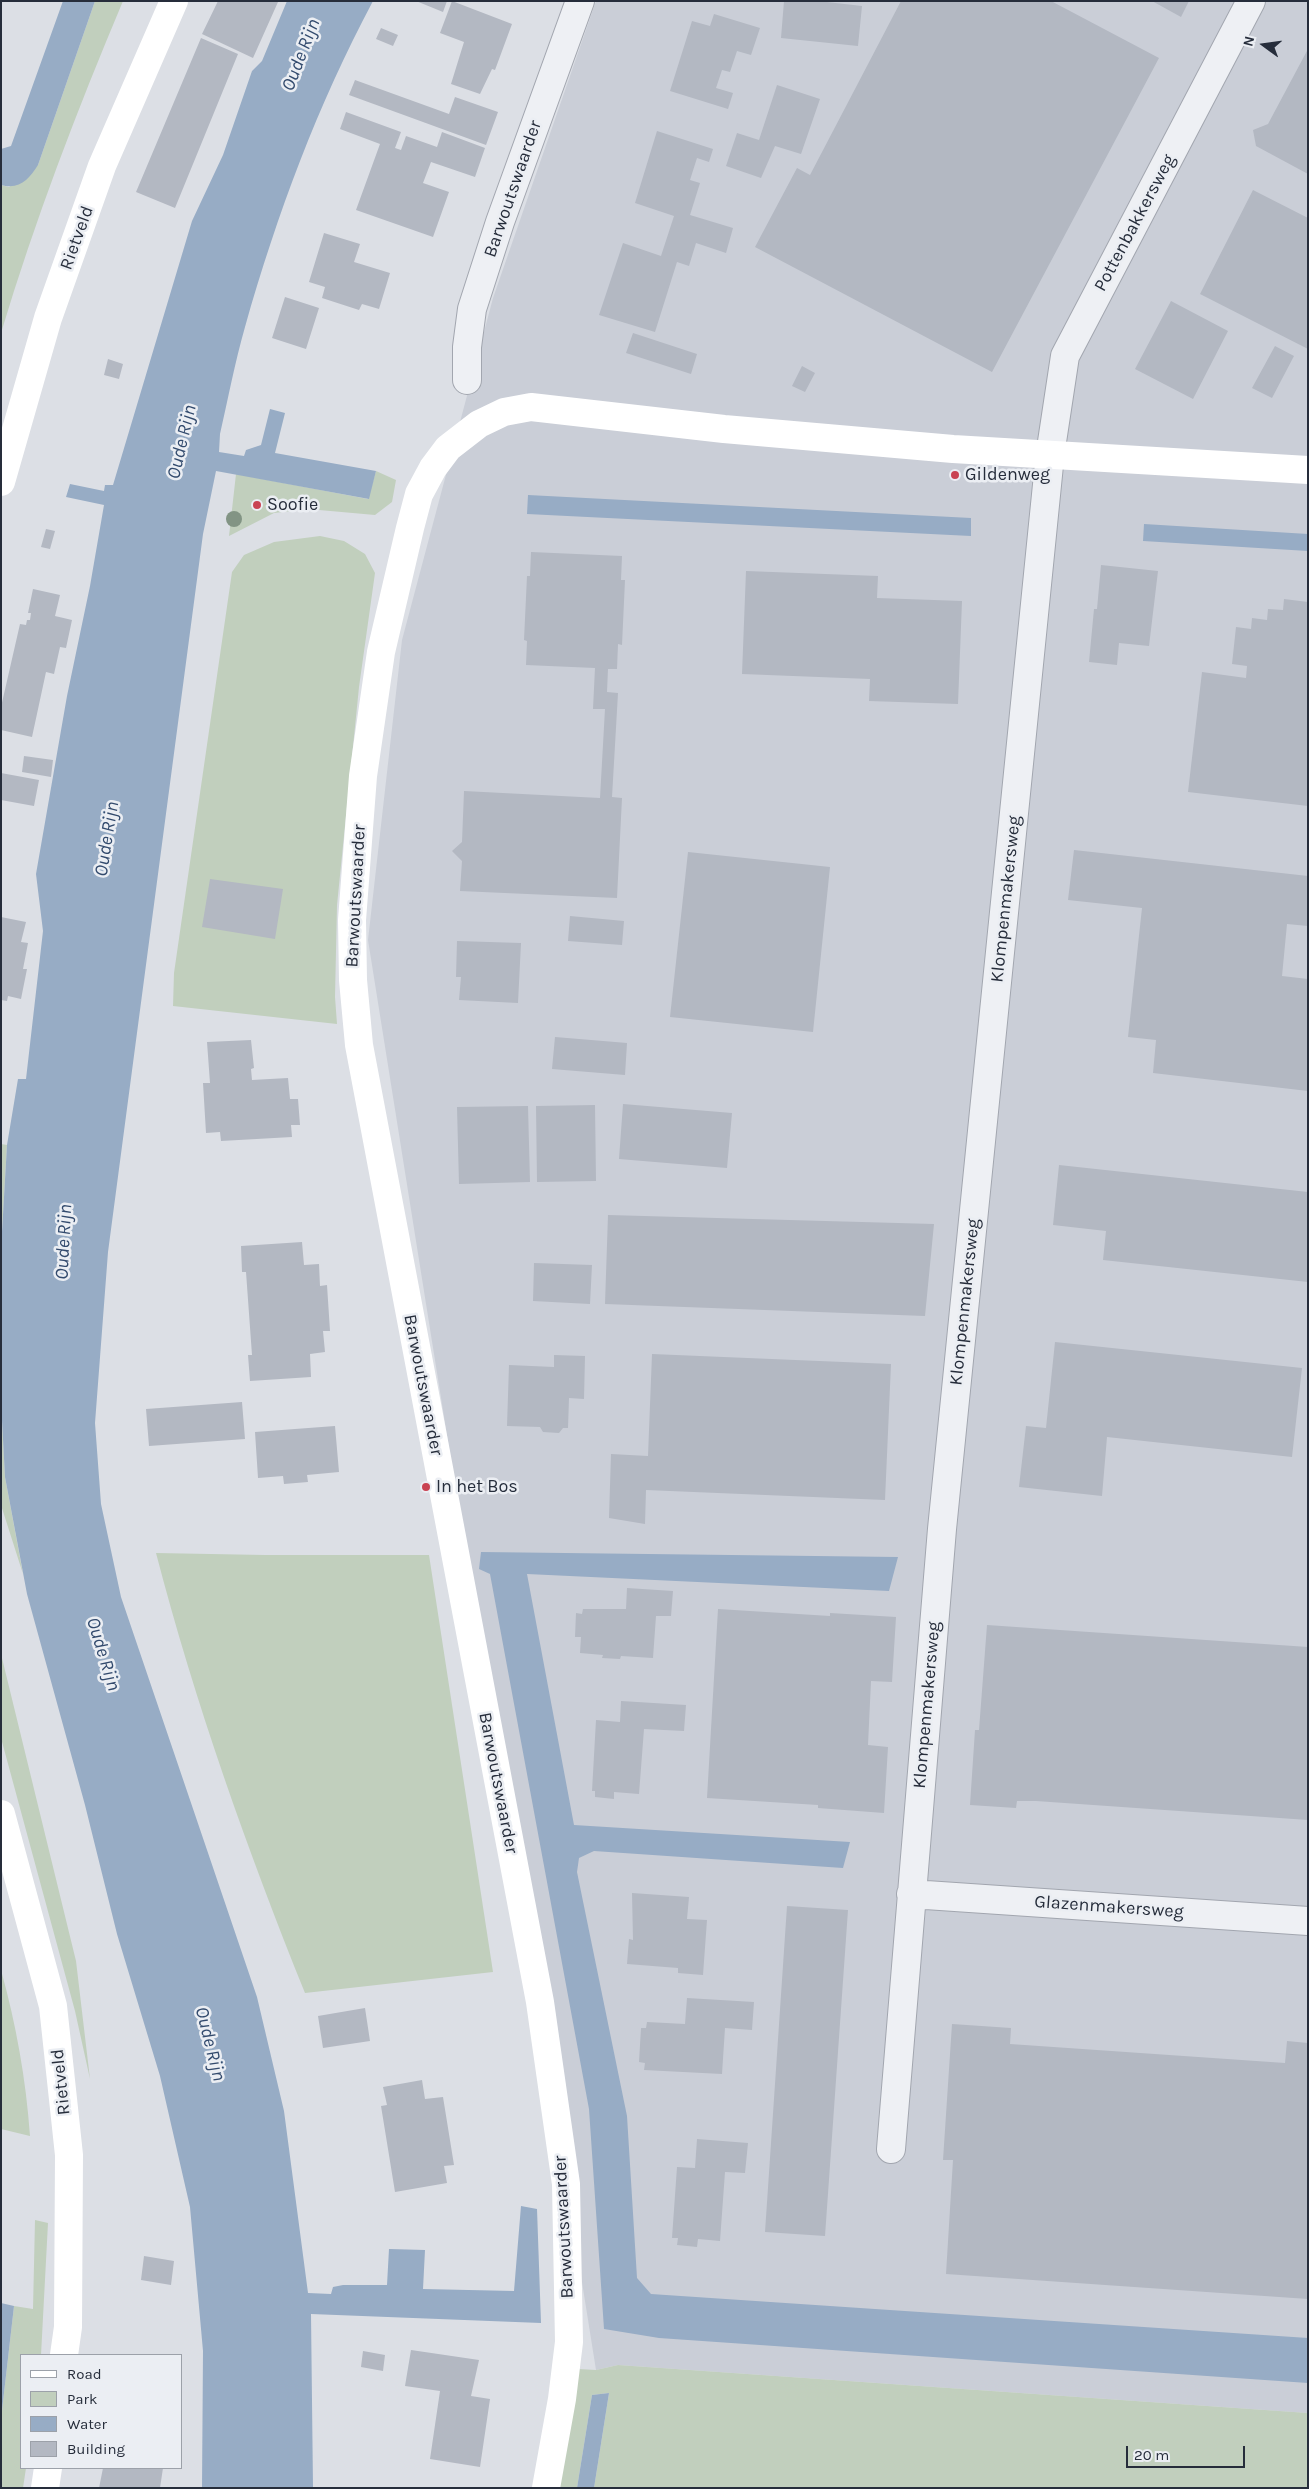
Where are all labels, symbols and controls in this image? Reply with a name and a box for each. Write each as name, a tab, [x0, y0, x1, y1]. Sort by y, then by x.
water label: Oude Rijn	[277, 16, 325, 94]
north arrow	[1239, 20, 1289, 70]
text: N	[1239, 34, 1258, 48]
street label: Barwoutswaarder	[479, 118, 547, 260]
street label: Pottenbakkersweg	[1090, 151, 1180, 295]
street label: Rietveld	[55, 203, 99, 273]
water label: Oude Rijn	[162, 403, 202, 481]
place label: Gildenweg	[965, 464, 1050, 486]
marker: Gildenweg	[949, 469, 961, 481]
place label: Soofie	[267, 494, 318, 516]
marker: Soofie	[251, 499, 263, 511]
water label: Oude Rijn	[90, 800, 124, 878]
street label: Klompenmakersweg	[986, 814, 1026, 984]
street label: Barwoutswaarder	[341, 824, 371, 968]
water label: Oude Rijn	[51, 1204, 77, 1280]
street label: Klompenmakersweg	[945, 1217, 985, 1387]
street label: Barwoutswaarder	[399, 1313, 447, 1457]
place label: In het Bos	[436, 1476, 518, 1498]
marker: In het Bos	[420, 1481, 432, 1493]
water label: Oude Rijn	[81, 1614, 125, 1694]
street label: Klompenmakersweg	[909, 1620, 945, 1790]
street label: Barwoutswaarder	[474, 1711, 522, 1855]
street label: Glazenmakersweg	[1034, 1891, 1184, 1923]
water label: Oude Rijn	[190, 2005, 230, 2083]
street label: Rietveld	[47, 2048, 75, 2116]
street label: Barwoutswaarder	[549, 2155, 579, 2299]
legend	[20, 2354, 182, 2469]
text: Road	[67, 2365, 102, 2383]
text: Park	[67, 2390, 97, 2408]
text: Water	[67, 2415, 107, 2433]
scale bar	[1129, 2436, 1248, 2468]
text: Building	[67, 2440, 125, 2458]
text: 20 m	[1134, 2446, 1169, 2464]

